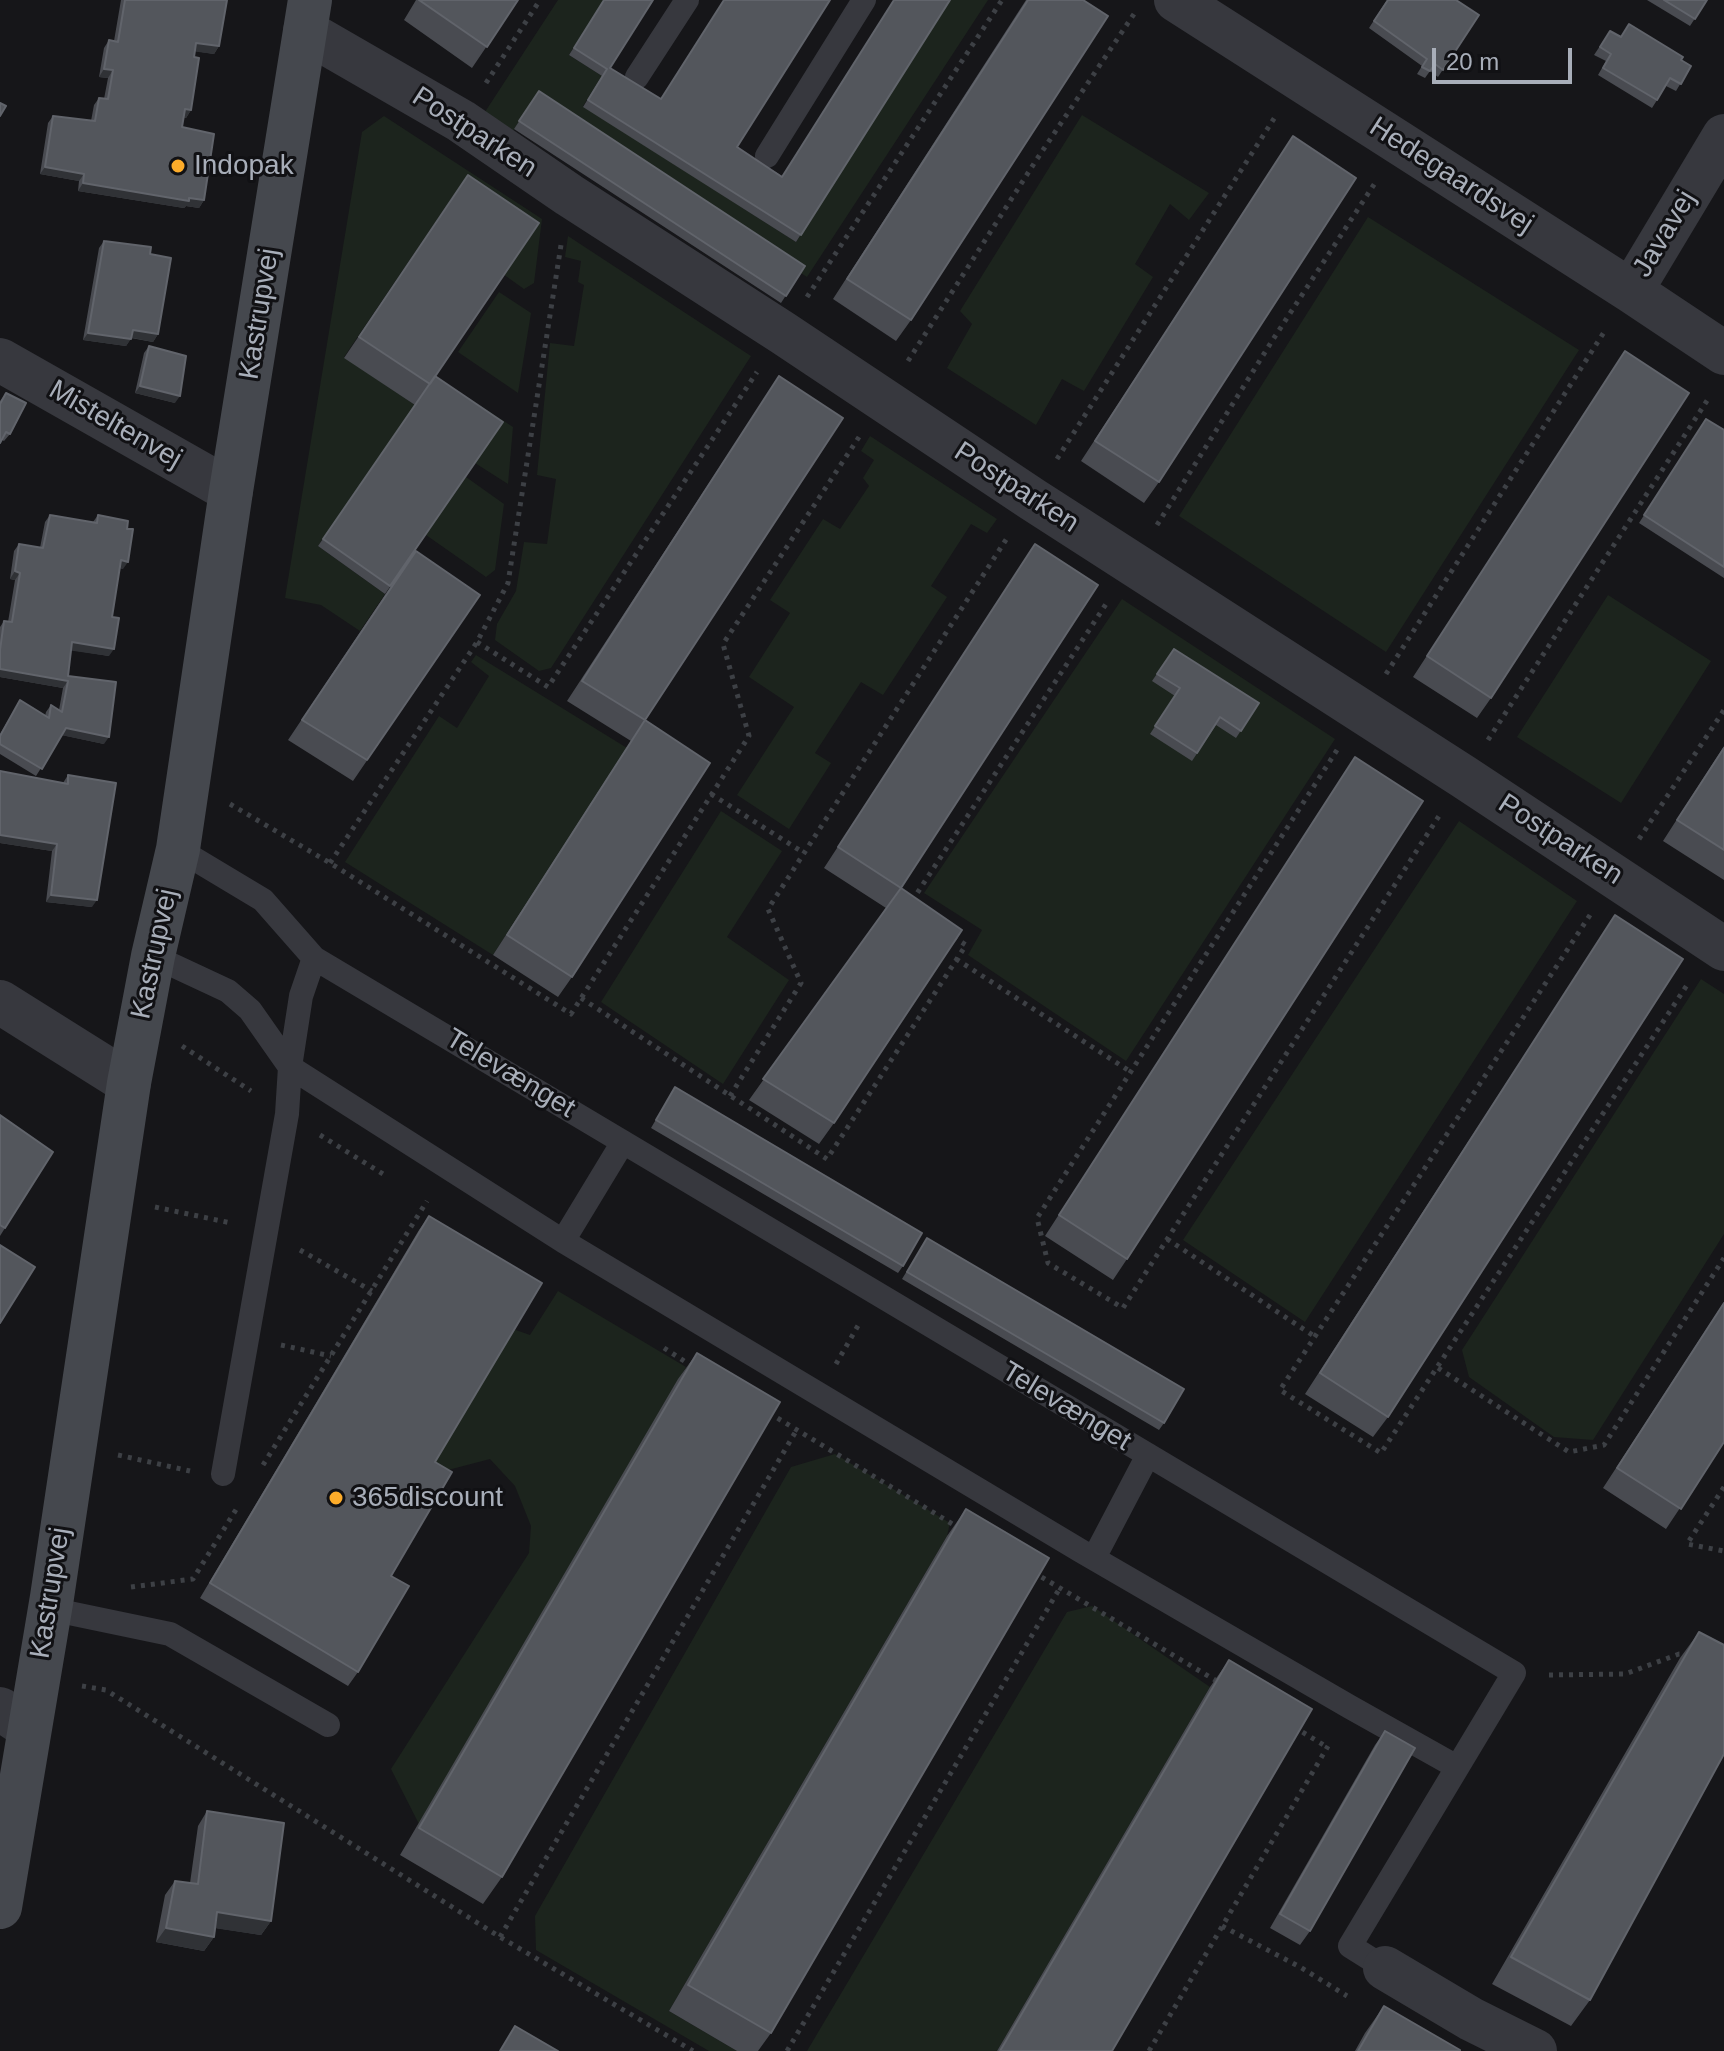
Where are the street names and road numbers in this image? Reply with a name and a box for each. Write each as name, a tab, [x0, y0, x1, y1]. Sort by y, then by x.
street label: Postparken	[405, 80, 543, 186]
street label: Hedegaardsvej	[1363, 111, 1539, 241]
street label: Javavej	[1626, 185, 1704, 283]
street label: Kastrupvej	[233, 246, 287, 382]
street label: Misteltenvej	[43, 373, 187, 477]
street label: Postparken	[947, 435, 1085, 541]
street label: Postparken	[1491, 787, 1629, 893]
street label: Kastrupvej	[125, 886, 185, 1022]
street label: Televænget	[439, 1022, 581, 1126]
street label: Televænget	[995, 1355, 1137, 1459]
street label: Kastrupvej	[24, 1525, 78, 1661]

